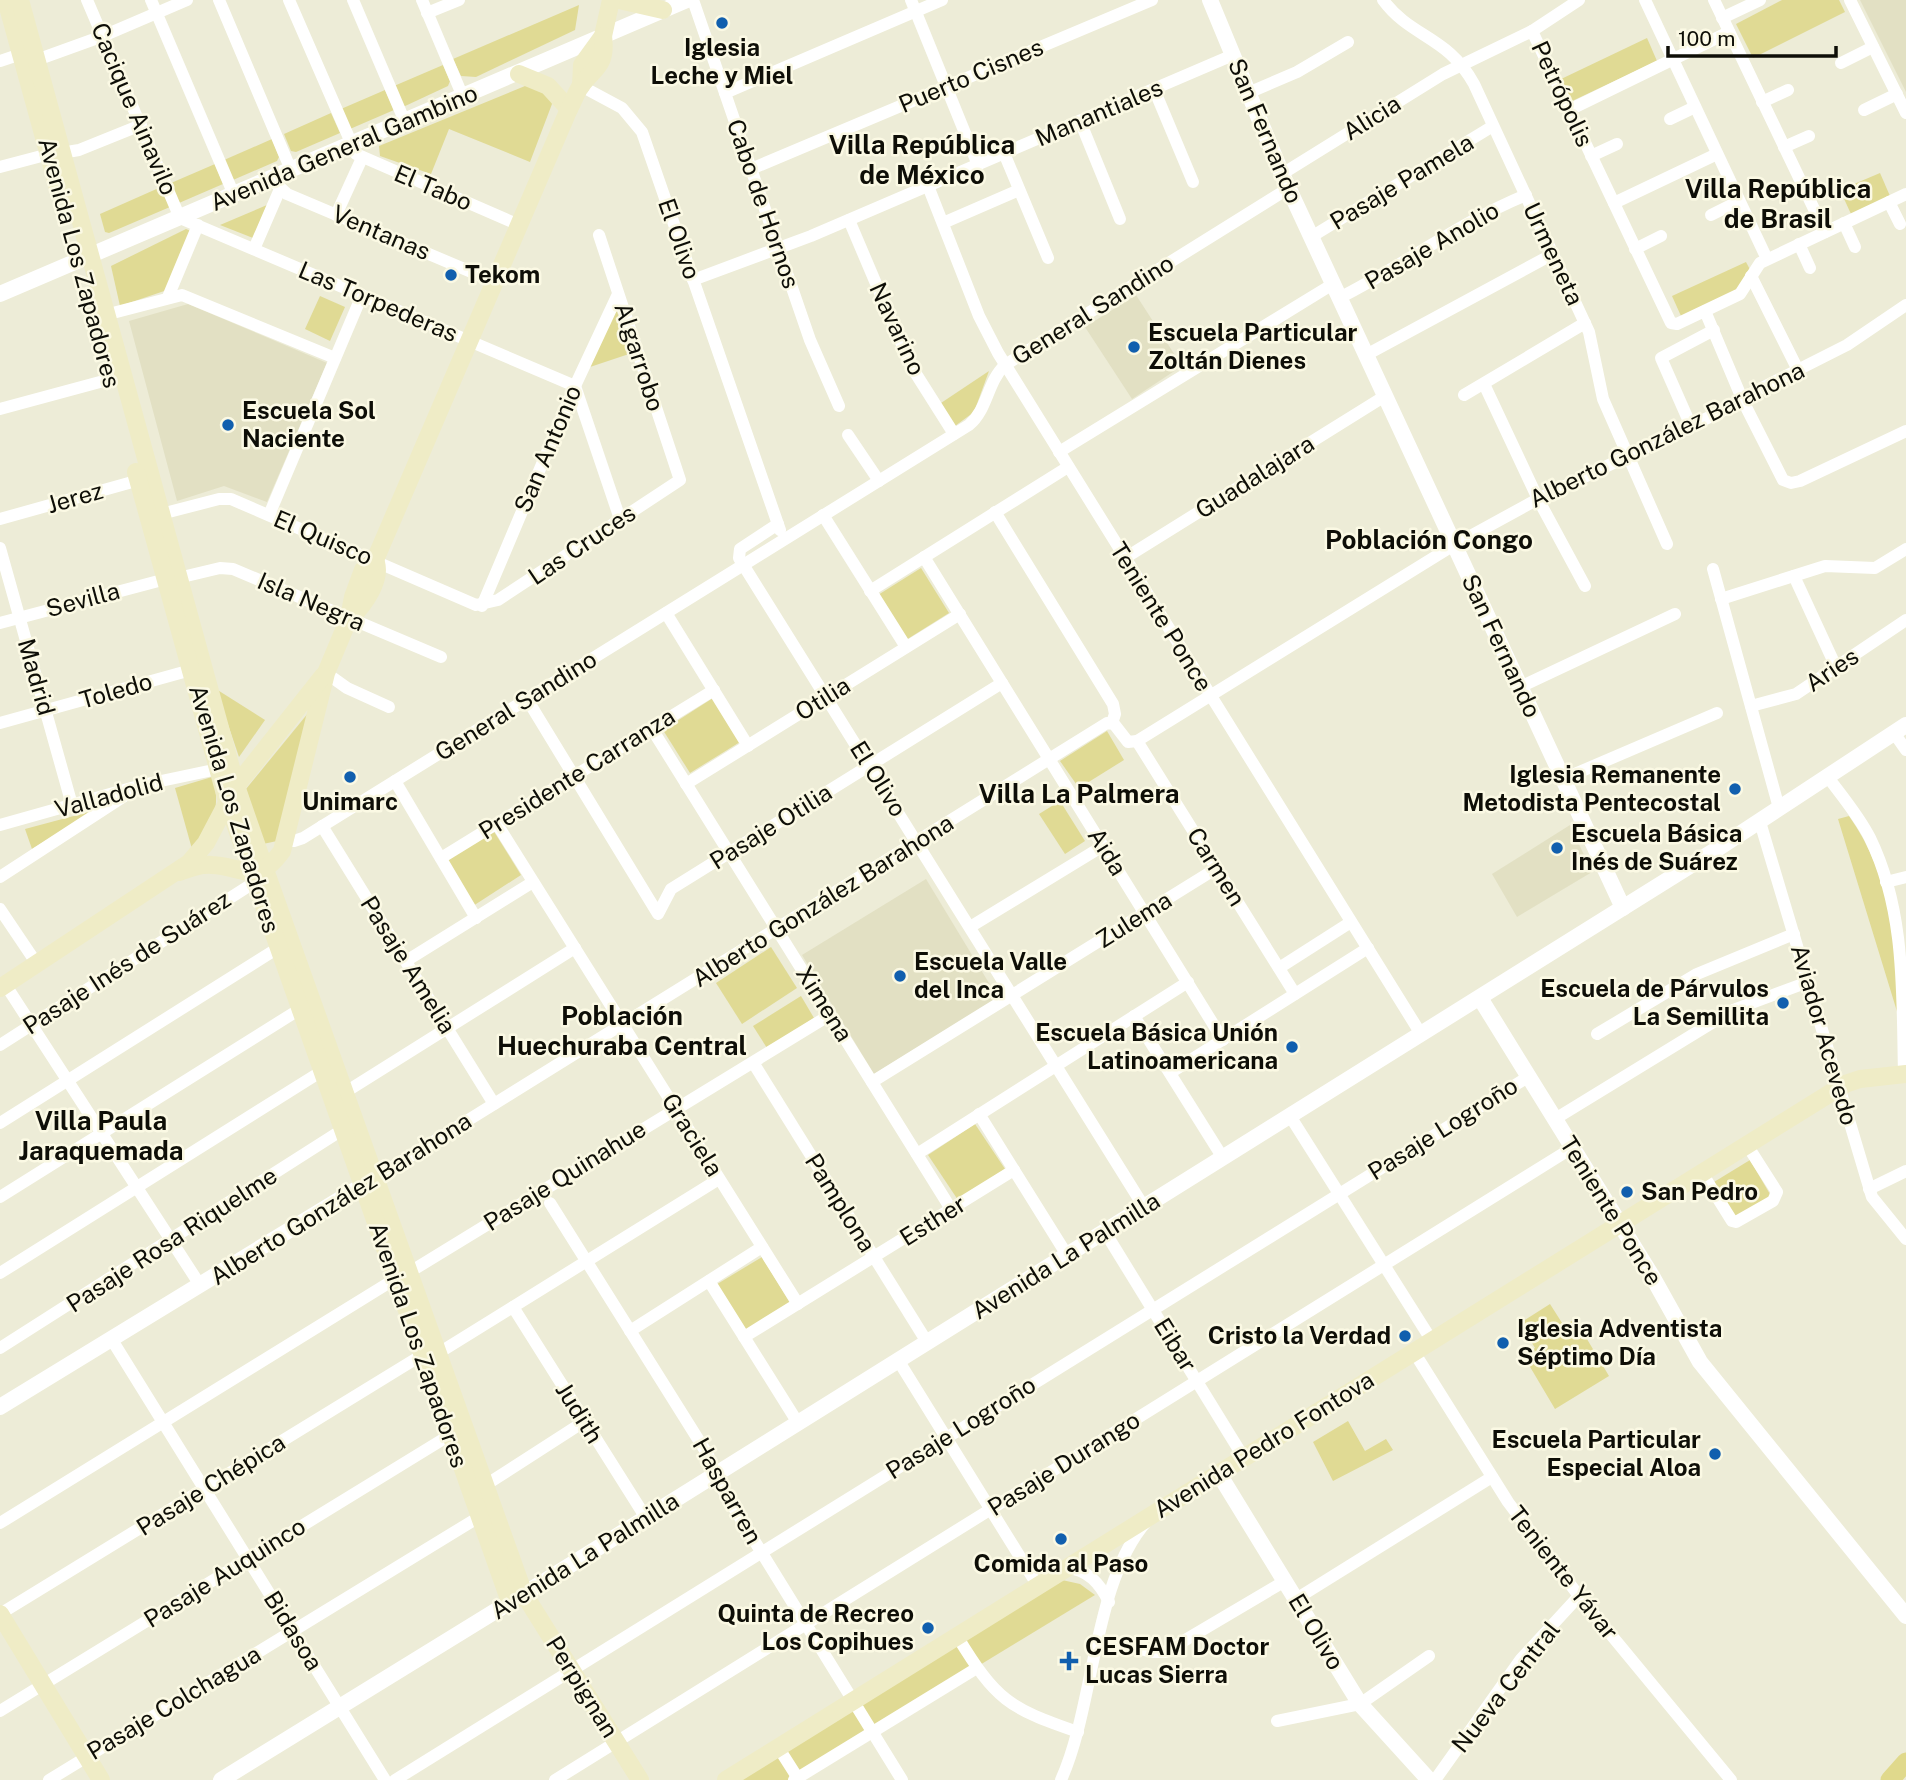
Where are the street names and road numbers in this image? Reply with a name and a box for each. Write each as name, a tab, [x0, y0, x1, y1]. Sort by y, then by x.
street label: Cacique Ainavilo	[86, 18, 184, 199]
street label: Puerto Cisnes	[894, 32, 1047, 118]
street label: Petrópolis	[1526, 36, 1600, 151]
street label: San Fernando	[1223, 54, 1309, 207]
street label: Manantiales	[1031, 73, 1167, 151]
street label: Avenida General Gambino	[206, 78, 481, 216]
street label: Alicia	[1338, 89, 1405, 146]
street label: Cabo de Hornos	[722, 115, 806, 292]
street label: Pasaje Pamela	[1325, 127, 1478, 235]
street label: Avenida Los Zapadores	[33, 135, 127, 391]
street label: El Tabo	[390, 158, 476, 216]
street label: El Olivo	[653, 195, 707, 283]
street label: Pasaje Anolio	[1359, 195, 1504, 295]
street label: Urmeneta	[1518, 198, 1590, 309]
street label: Ventanas	[328, 199, 435, 265]
street label: General Sandino	[1007, 248, 1178, 370]
street label: Las Torpederas	[295, 255, 462, 347]
street label: Navarino	[864, 278, 931, 379]
street label: Algarrobo	[609, 299, 671, 415]
street label: Alberto González Barahona	[1524, 355, 1809, 513]
street label: San Antonio	[508, 381, 586, 516]
street label: Guadalajara	[1190, 429, 1319, 524]
street label: Jerez	[43, 476, 106, 518]
street label: Las Cruces	[523, 498, 640, 590]
street label: El Quisco	[270, 504, 377, 570]
street label: Teniente Ponce	[1105, 537, 1219, 696]
street label: Isla Negra	[254, 566, 369, 636]
street label: San Fernando	[1457, 570, 1547, 722]
street label: Sevilla	[43, 576, 123, 622]
street label: Madrid	[13, 635, 61, 718]
street label: Aries	[1800, 641, 1863, 697]
street label: General Sandino	[430, 644, 601, 766]
street label: Toledo	[76, 666, 155, 714]
street label: Otilia	[790, 671, 855, 726]
street label: Avenida Los Zapadores	[184, 681, 286, 936]
street label: Presidente Carranza	[473, 702, 680, 845]
street label: El Olivo	[845, 736, 913, 821]
street label: Valladolid	[52, 767, 166, 823]
street label: Pasaje Otilia	[704, 778, 837, 875]
street label: Alberto González Barahona	[687, 808, 958, 992]
street label: Carmen	[1182, 822, 1252, 911]
street label: Aida	[1083, 823, 1133, 880]
street label: Pasaje Inés de Suárez	[17, 885, 236, 1040]
street label: Zulema	[1091, 885, 1176, 953]
street label: Pasaje Amelia	[355, 890, 462, 1038]
street label: Aviador Acevedo	[1786, 941, 1864, 1128]
street label: Ximena	[791, 960, 859, 1047]
street label: Pasaje Logroño	[1362, 1071, 1522, 1185]
street label: Graciela	[656, 1088, 729, 1181]
street label: Alberto González Barahona	[205, 1106, 476, 1290]
street label: Pasaje Quinahue	[478, 1114, 651, 1236]
street label: Teniente Ponce	[1555, 1131, 1669, 1290]
street label: Pamplona	[800, 1148, 882, 1257]
street label: Pasaje Rosa Riquelme	[61, 1161, 282, 1318]
street label: Avenida La Palmilla	[966, 1186, 1165, 1324]
street label: Esther	[894, 1189, 971, 1251]
street label: Avenida Los Zapadores	[364, 1218, 474, 1471]
street label: Eibar	[1149, 1313, 1203, 1376]
street label: Avenida Pedro Fontova	[1148, 1365, 1379, 1523]
street label: Pasaje Logroño	[880, 1370, 1040, 1484]
street label: Judith	[550, 1377, 609, 1448]
street label: Pasaje Durango	[982, 1405, 1145, 1521]
street label: Pasaje Chépica	[131, 1427, 290, 1541]
street label: Hasparren	[687, 1433, 768, 1548]
street label: Avenida La Palmilla	[485, 1486, 684, 1624]
street label: Teniente Yávar	[1503, 1500, 1625, 1645]
street label: Pasaje Auquinco	[139, 1511, 310, 1633]
street label: Bidasoa	[259, 1586, 329, 1675]
street label: El Olivo	[1283, 1588, 1350, 1675]
street label: Nueva Central	[1445, 1615, 1565, 1757]
street label: Perpignan	[541, 1631, 625, 1742]
street label: Pasaje Colchagua	[82, 1639, 265, 1765]

